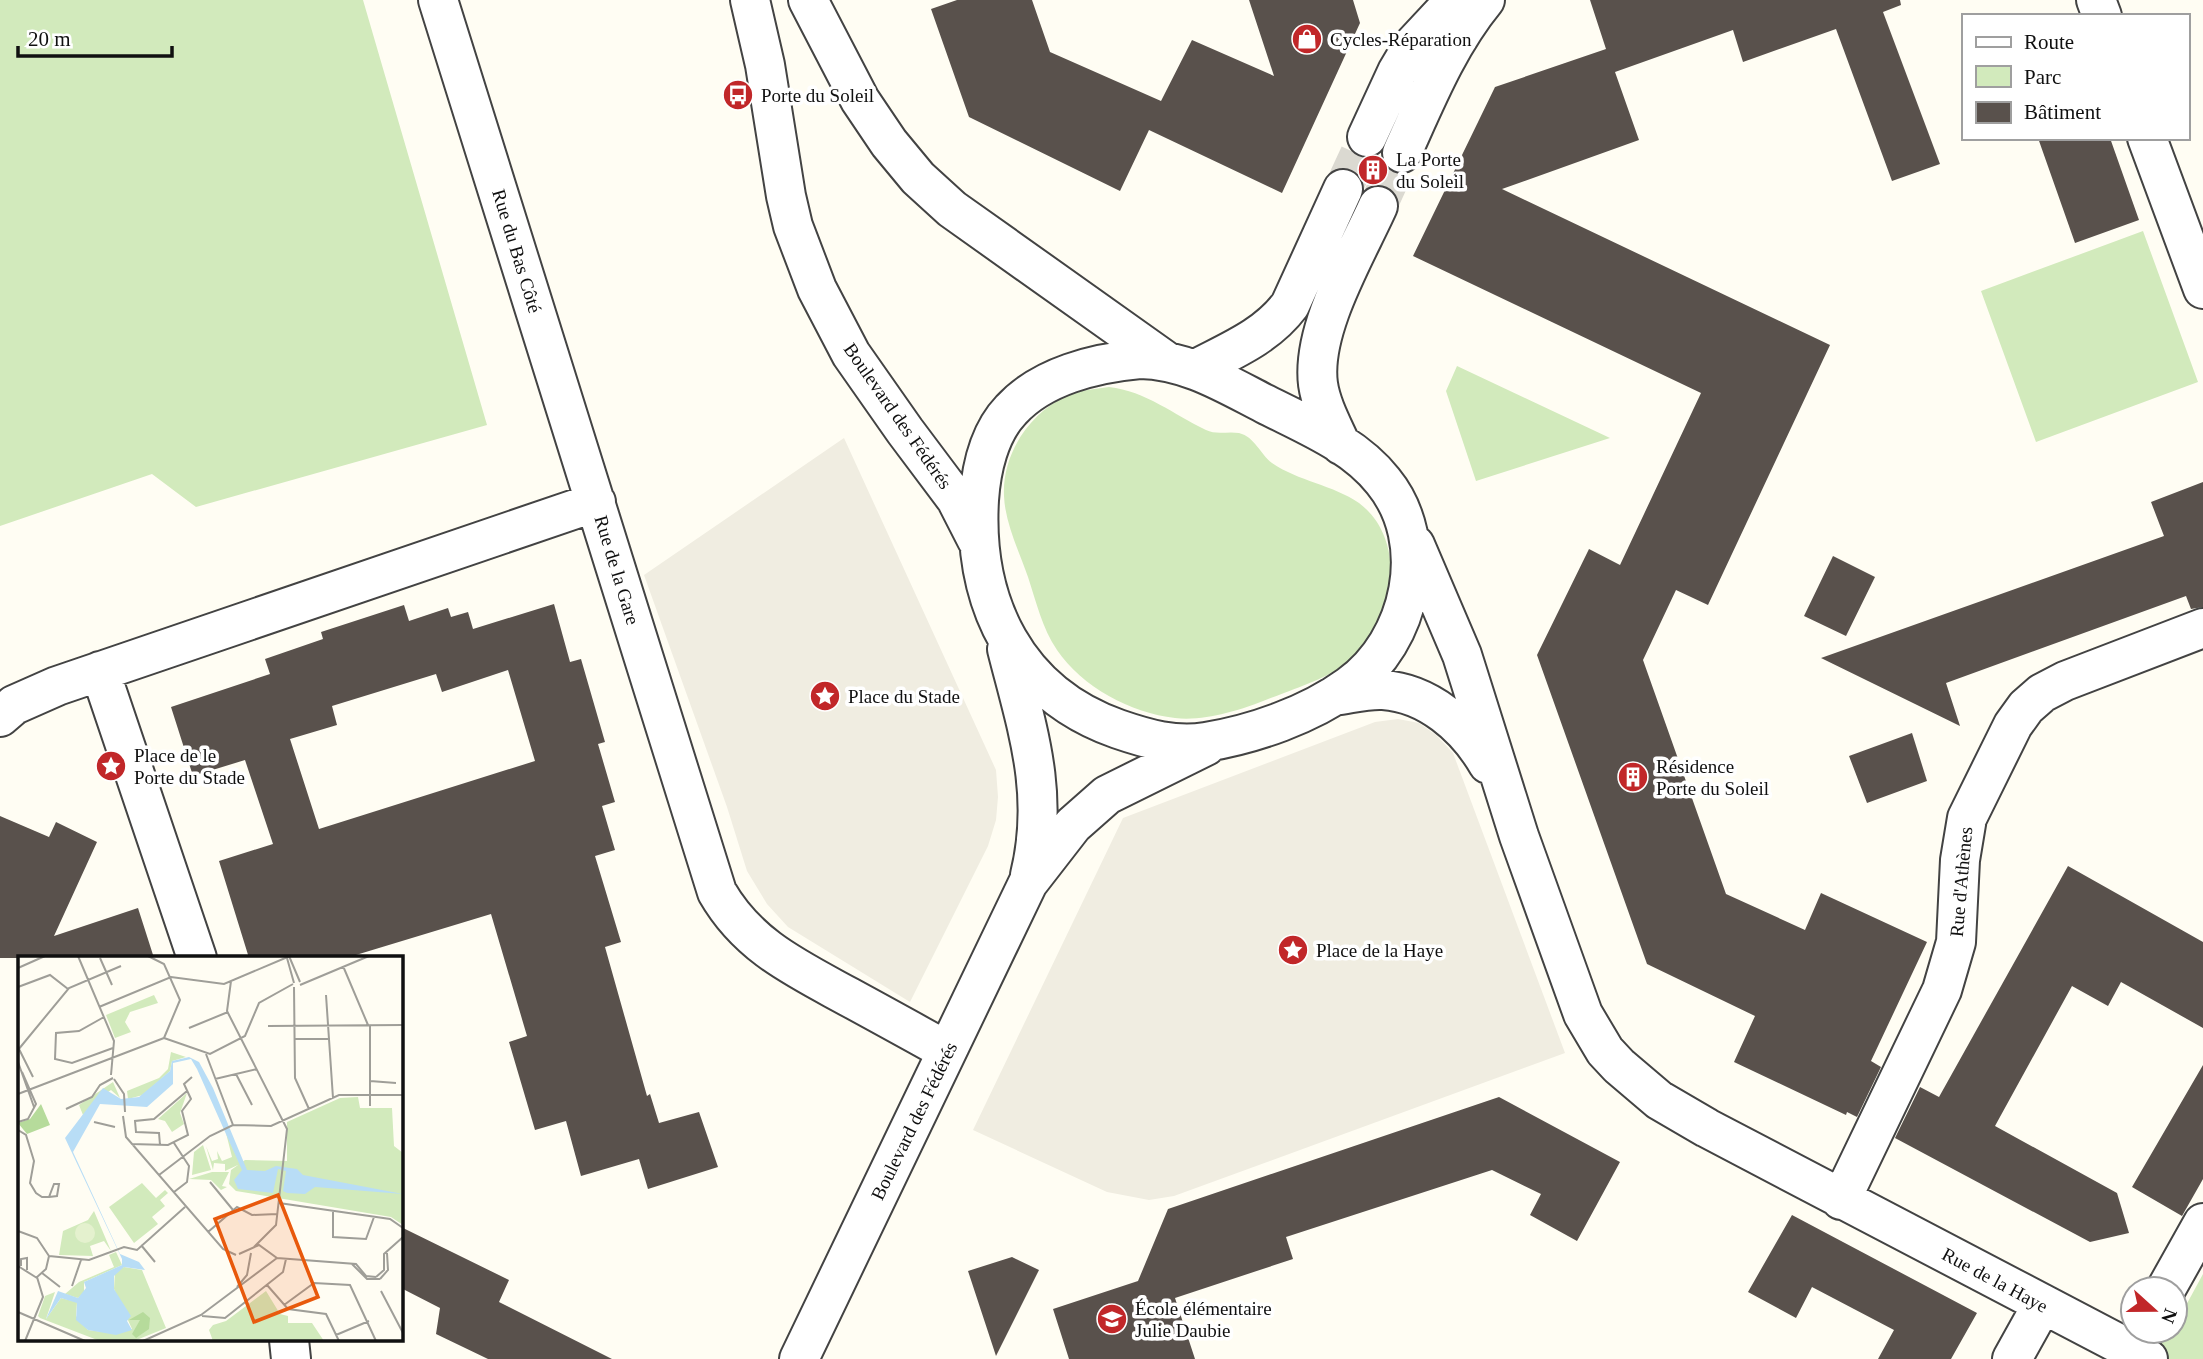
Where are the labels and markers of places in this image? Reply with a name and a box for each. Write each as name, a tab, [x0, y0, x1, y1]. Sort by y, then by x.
shop icon: Cycles-Réparation	[1290, 22, 1324, 56]
place label: Cycles-Réparation	[1330, 29, 1472, 50]
bus stop icon: Porte du Soleil	[721, 78, 755, 112]
place label: Porte du Soleil	[761, 85, 874, 106]
place label: La Porte du Soleil	[1396, 149, 1464, 192]
building icon: La Porte du Soleil	[1356, 153, 1390, 187]
place icon: Place du Stade	[808, 679, 842, 713]
place label: Place du Stade	[848, 686, 960, 707]
place label: Place de le Porte du Stade	[134, 745, 245, 788]
place icon: Place de le Porte du Stade	[94, 749, 128, 783]
place label: Résidence Porte du Soleil	[1656, 756, 1769, 799]
building icon: Résidence Porte du Soleil	[1616, 760, 1650, 794]
place icon: Place de la Haye	[1276, 933, 1310, 967]
place label: Place de la Haye	[1316, 940, 1443, 961]
place label: École élémentaire Julie Daubie	[1135, 1298, 1272, 1341]
school or university icon: École élémentaire Julie Daubie	[1095, 1302, 1129, 1336]

